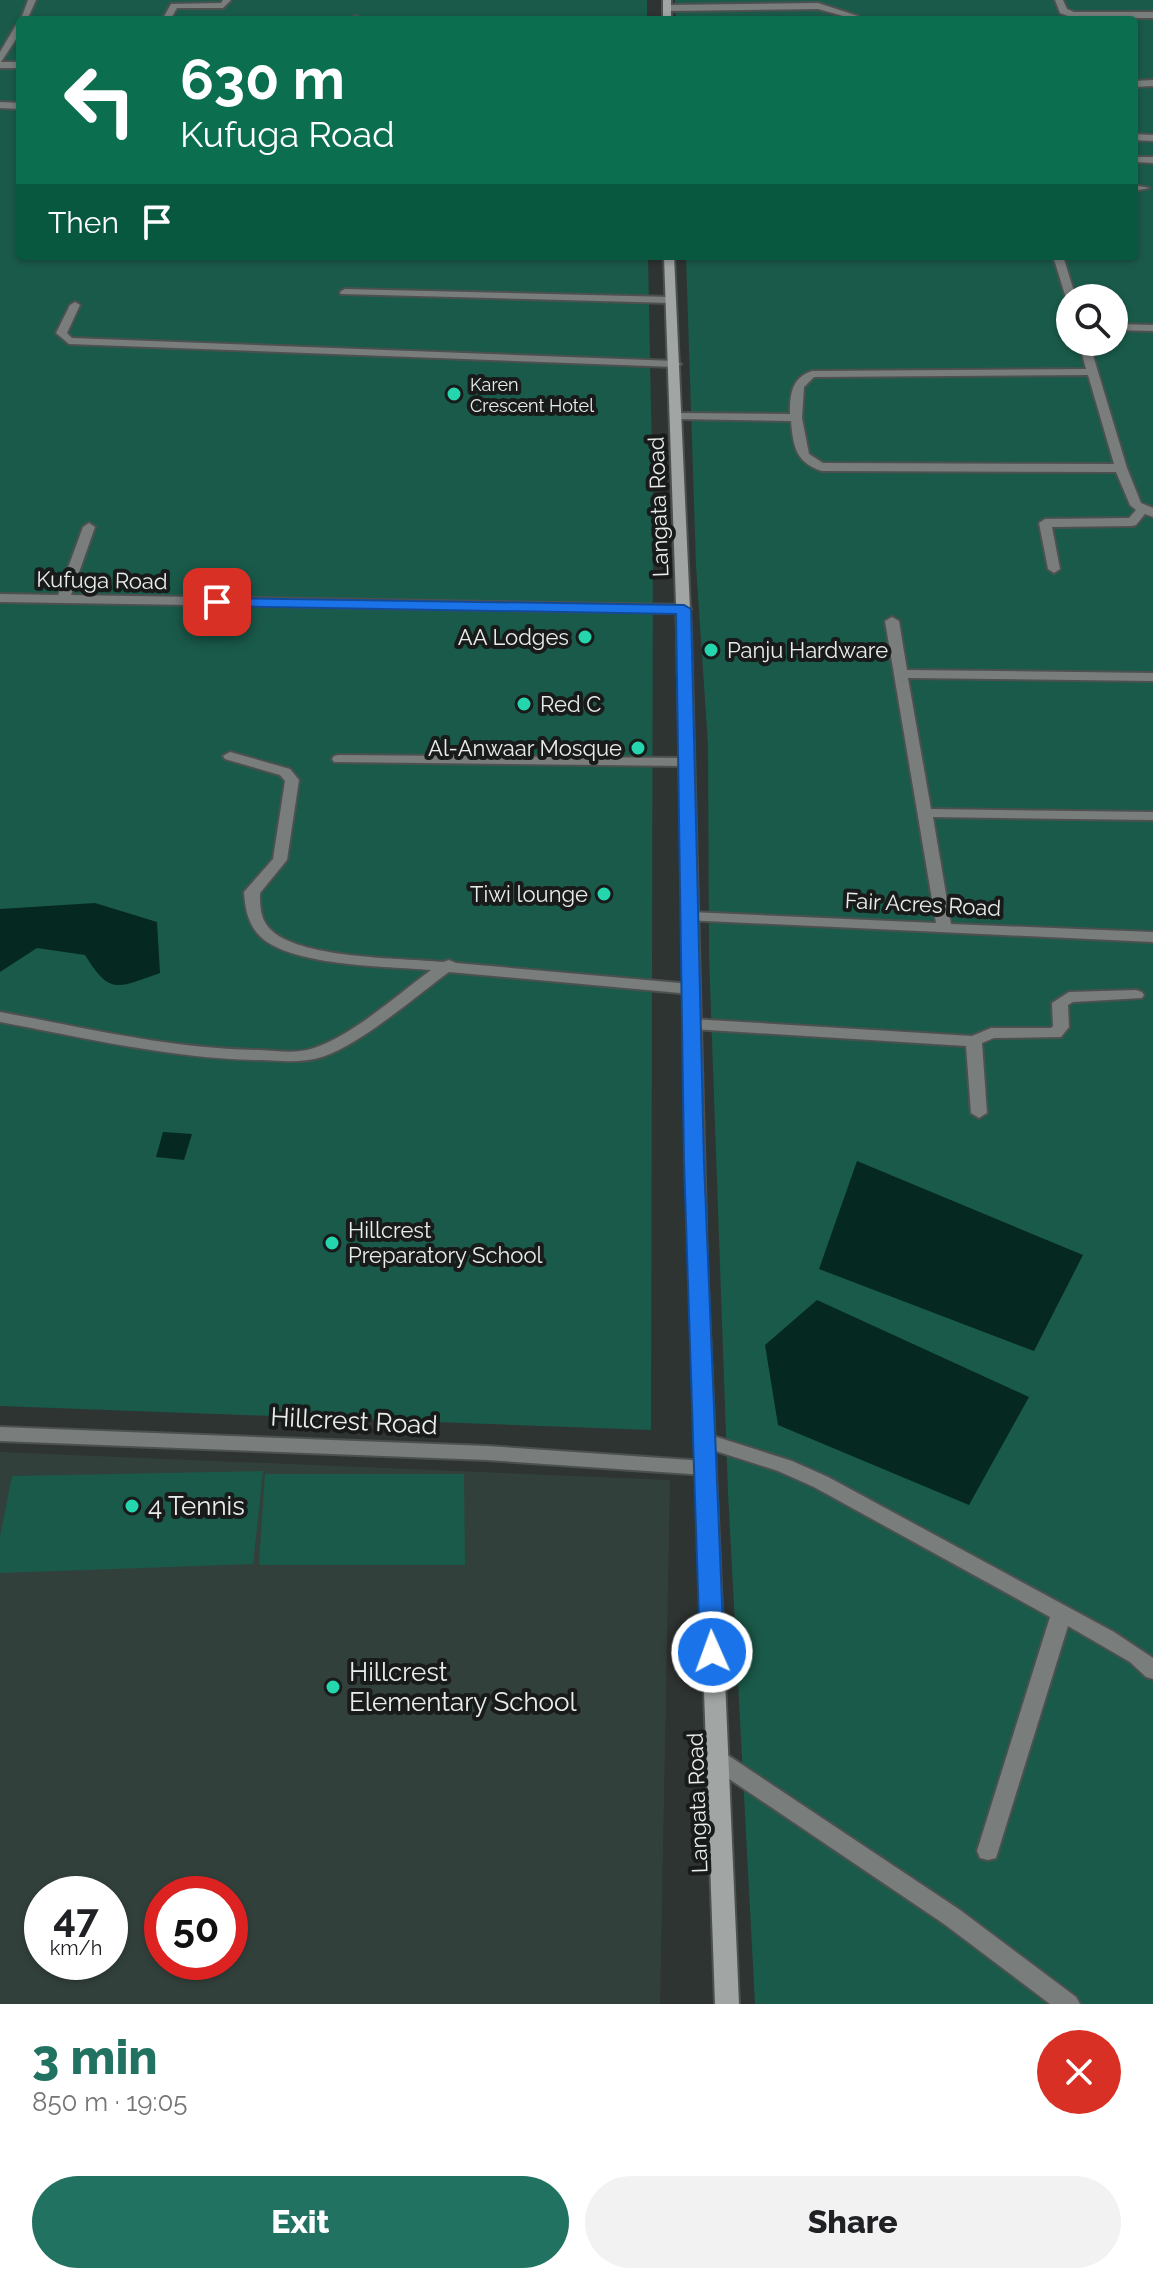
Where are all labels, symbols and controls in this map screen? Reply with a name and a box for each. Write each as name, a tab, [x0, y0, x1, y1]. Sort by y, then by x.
text: 630 m	[180, 46, 345, 112]
icon: left	[48, 48, 152, 152]
text: Kufuga Road	[180, 113, 395, 155]
icon: arrive	[135, 200, 179, 244]
text: Then	[48, 205, 119, 240]
map controls	[1056, 284, 1128, 356]
button: search	[1056, 284, 1128, 356]
place label: Karen Crescent Hotel	[470, 374, 594, 416]
marker: Karen Crescent Hotel	[445, 385, 463, 403]
street label: Langata Road	[643, 436, 673, 578]
street label: Kufuga Road	[36, 566, 168, 594]
pin	[183, 568, 251, 636]
icon: arrive	[195, 580, 239, 624]
place label: AA Lodges	[458, 624, 569, 650]
marker: AA Lodges	[576, 628, 594, 646]
place label: Panju Hardware	[727, 637, 888, 663]
marker: Panju Hardware	[702, 641, 720, 659]
place label: Red C	[540, 691, 601, 717]
marker: Red C	[515, 695, 533, 713]
place label: Al-Anwaar Mosque	[428, 735, 622, 761]
marker: Al-Anwaar Mosque	[629, 739, 647, 757]
place label: Tiwi lounge	[470, 881, 588, 907]
marker: Tiwi lounge	[595, 885, 613, 903]
street label: Fair Acres Road	[844, 887, 1002, 921]
place label: Hillcrest Preparatory School	[348, 1217, 542, 1268]
marker: Hillcrest Preparatory School	[323, 1234, 341, 1252]
street label: Hillcrest Road	[270, 1402, 438, 1440]
place label: 4 Tennis	[148, 1491, 245, 1521]
marker: 4 Tennis	[123, 1497, 141, 1515]
position arrow	[670, 1610, 754, 1694]
place label: Hillcrest Elementary School	[349, 1657, 578, 1717]
marker: Hillcrest Elementary School	[324, 1678, 342, 1696]
street label: Langata Road	[682, 1732, 712, 1874]
speed limit sign: 50	[144, 1876, 248, 1980]
text: 47	[53, 1894, 99, 1941]
text: km/h	[50, 1936, 102, 1960]
text: 3 min	[32, 2029, 158, 2085]
button: close	[1037, 2030, 1121, 2114]
text: 850 m · 19:05	[32, 2087, 188, 2117]
button: Exit	[32, 2176, 569, 2268]
button: Share	[585, 2176, 1121, 2268]

